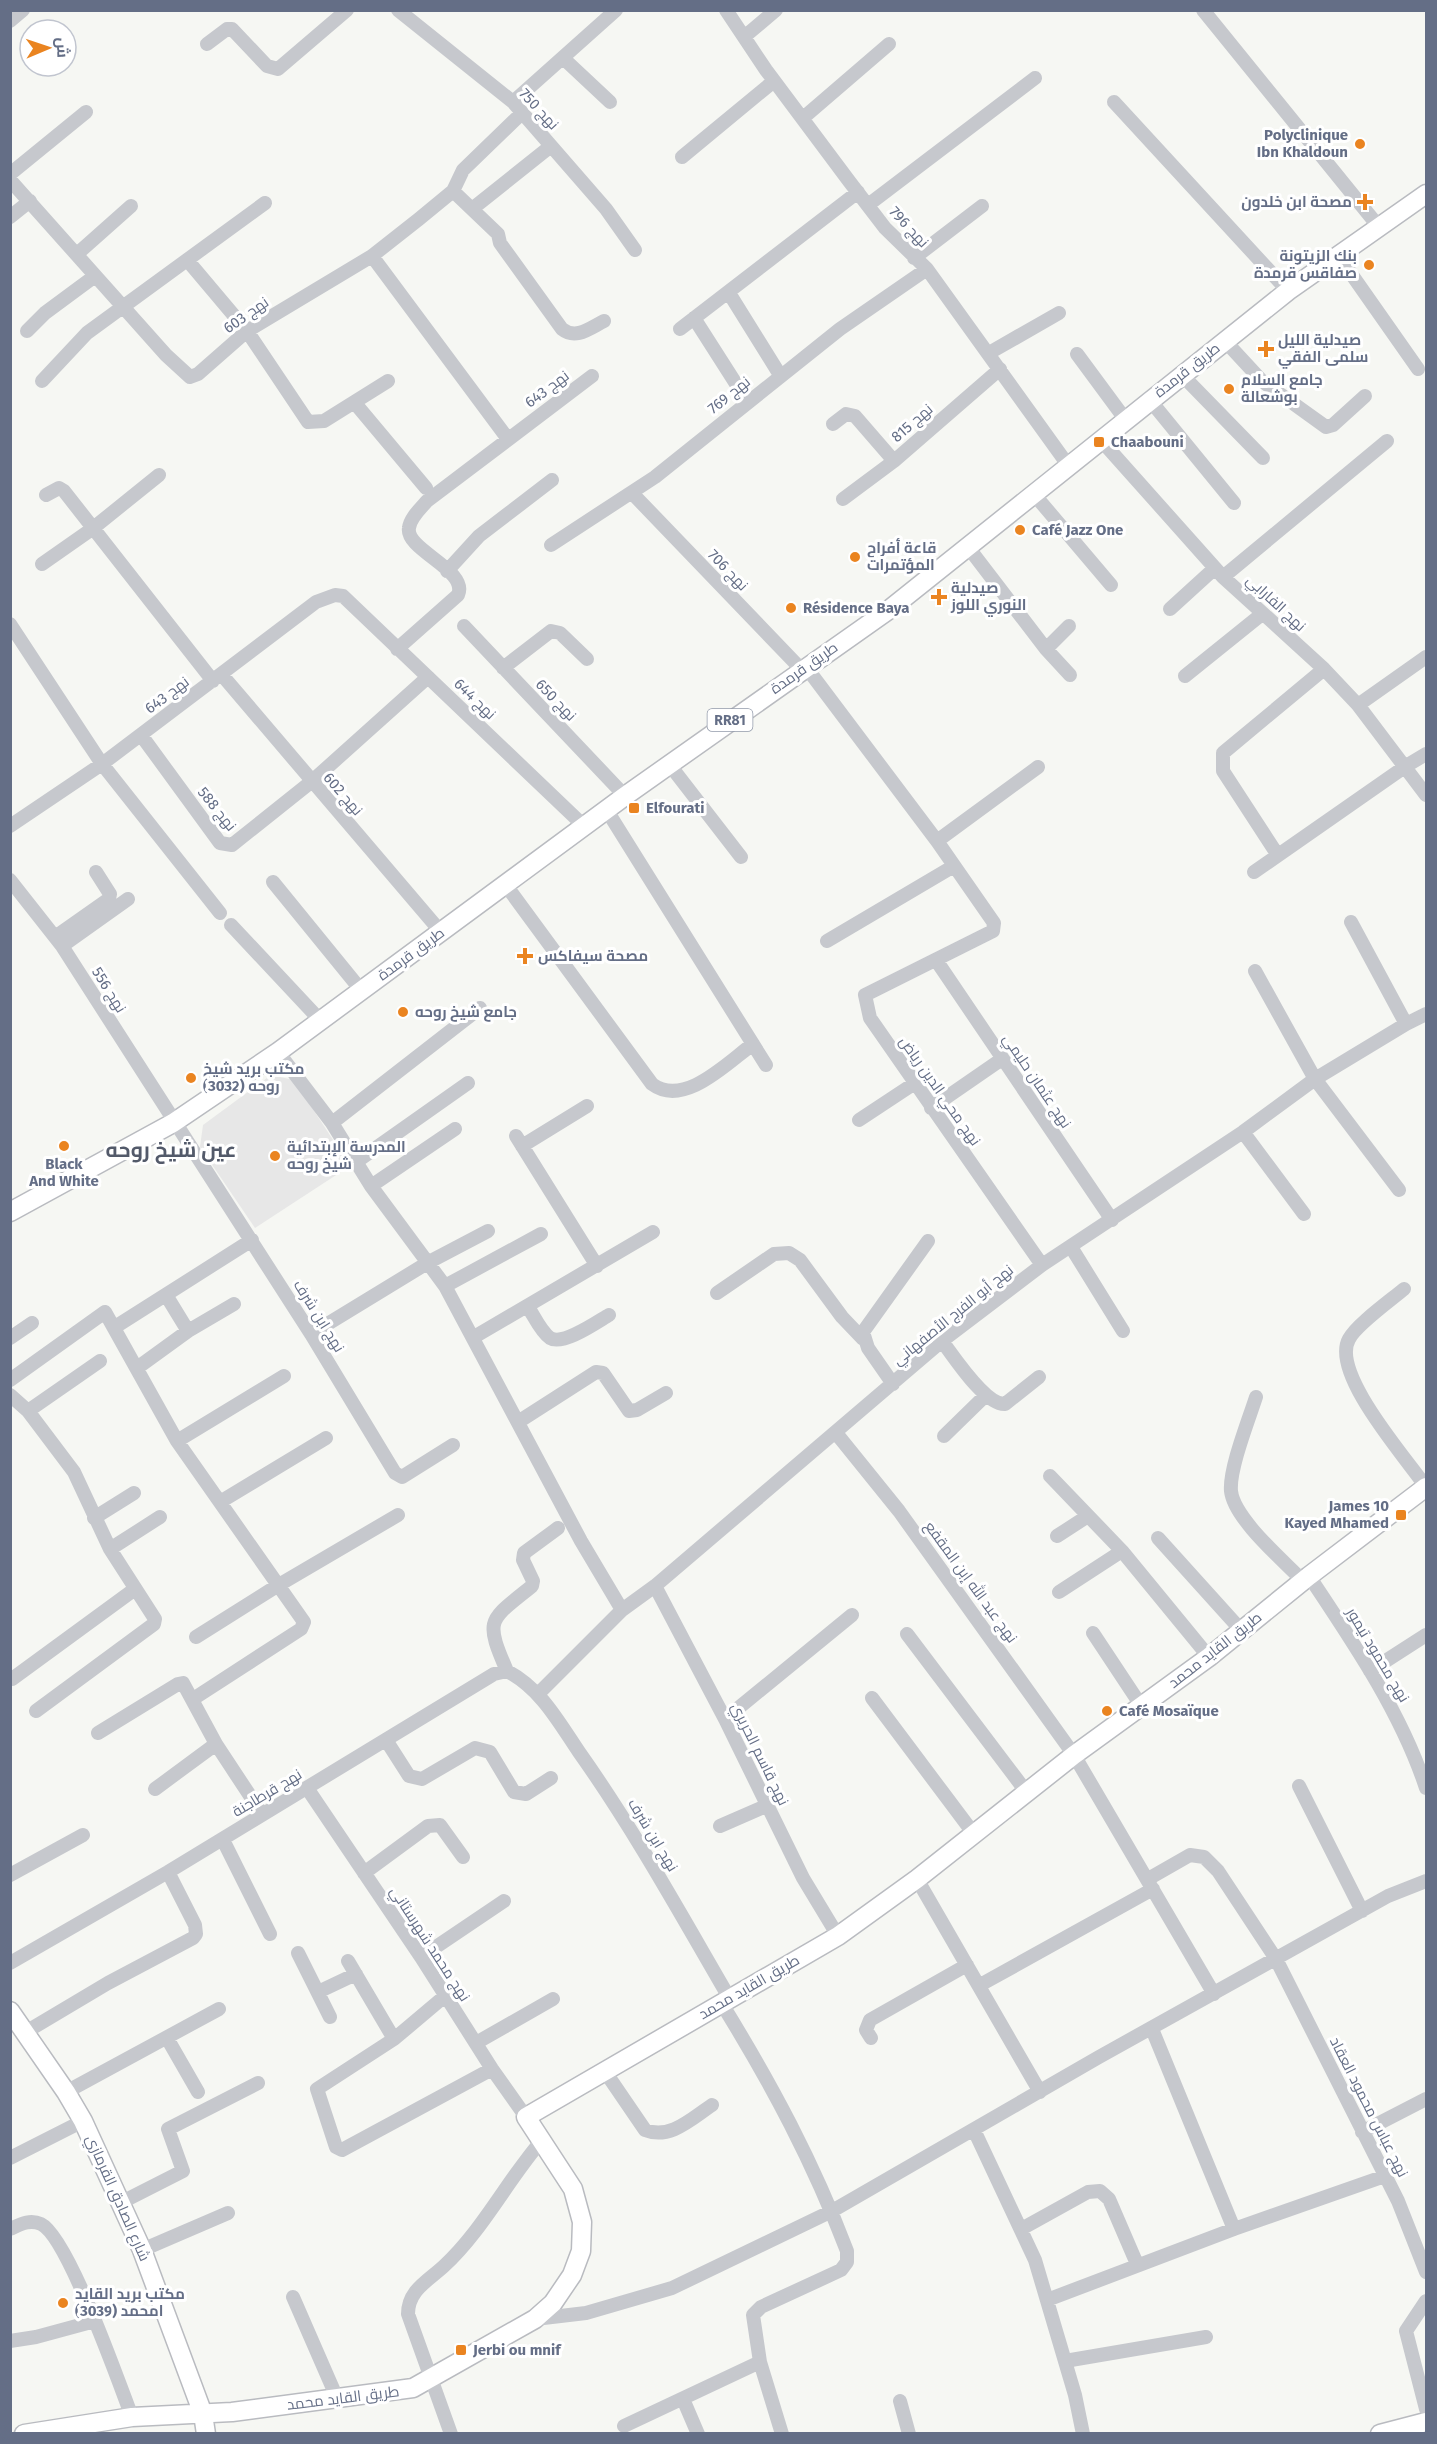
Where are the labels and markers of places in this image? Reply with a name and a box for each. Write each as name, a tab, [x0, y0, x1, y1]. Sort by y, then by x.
place label: Polyclinique Ibn Khaldoun	[1257, 126, 1348, 161]
marker: Polyclinique Ibn Khaldoun	[1353, 137, 1367, 151]
place label: مصحة ابن خلدون	[1241, 193, 1352, 211]
marker: مصحة ابن خلدون	[1356, 193, 1374, 211]
place label: بنك الزيتونة صفاقس قرمدة	[1254, 247, 1357, 282]
marker: بنك الزيتونة صفاقس قرمدة	[1362, 258, 1376, 272]
place label: صيدلية الليل سلمى الفقي	[1278, 331, 1368, 369]
marker: صيدلية الليل سلمى الفقي	[1259, 342, 1273, 356]
place label: جامع السلام بوشعالة	[1241, 371, 1323, 406]
marker: جامع السلام بوشعالة	[1222, 382, 1236, 396]
place label: Chaabouni	[1111, 433, 1184, 451]
marker: Chaabouni	[1092, 435, 1106, 449]
place label: Café Jazz One	[1032, 521, 1123, 539]
marker: Café Jazz One	[1013, 523, 1027, 537]
place label: قاعة أفراح المؤتمرات	[867, 538, 936, 574]
marker: قاعة أفراح المؤتمرات	[848, 550, 862, 564]
place label: صيدلية النوري اللوز	[950, 579, 1026, 617]
marker: صيدلية النوري اللوز	[932, 590, 946, 604]
place label: Résidence Baya	[803, 599, 909, 617]
marker: Résidence Baya	[784, 601, 798, 615]
place label: Elfourati	[646, 799, 704, 817]
marker: Elfourati	[627, 801, 641, 815]
marker: مصحة سيفاكس	[516, 947, 534, 965]
place label: مصحة سيفاكس	[538, 947, 648, 965]
place label: جامع شيخ روحه	[415, 1003, 517, 1022]
marker: جامع شيخ روحه	[396, 1005, 410, 1019]
place label: مكتب بريد شيخ روحه (3032)	[203, 1060, 305, 1095]
marker: مكتب بريد شيخ روحه (3032)	[184, 1071, 198, 1085]
place label: المدرسة الإبتدائية شيخ روحه	[287, 1138, 406, 1174]
marker: Black And White	[57, 1139, 71, 1153]
marker: المدرسة الإبتدائية شيخ روحه	[268, 1149, 282, 1163]
place label: Black And White	[28, 1155, 99, 1190]
place label: James 10 Kayed Mhamed	[1285, 1497, 1389, 1532]
marker: James 10 Kayed Mhamed	[1394, 1508, 1408, 1522]
place label: Café Mosaïque	[1119, 1702, 1219, 1720]
marker: Café Mosaïque	[1100, 1704, 1114, 1718]
place label: مكتب بريد القايد امحمد (3039)	[75, 2285, 185, 2320]
marker: مكتب بريد القايد امحمد (3039)	[56, 2296, 70, 2310]
place label: Jerbi ou mnif	[472, 2341, 562, 2359]
marker: Jerbi ou mnif	[454, 2343, 468, 2357]

